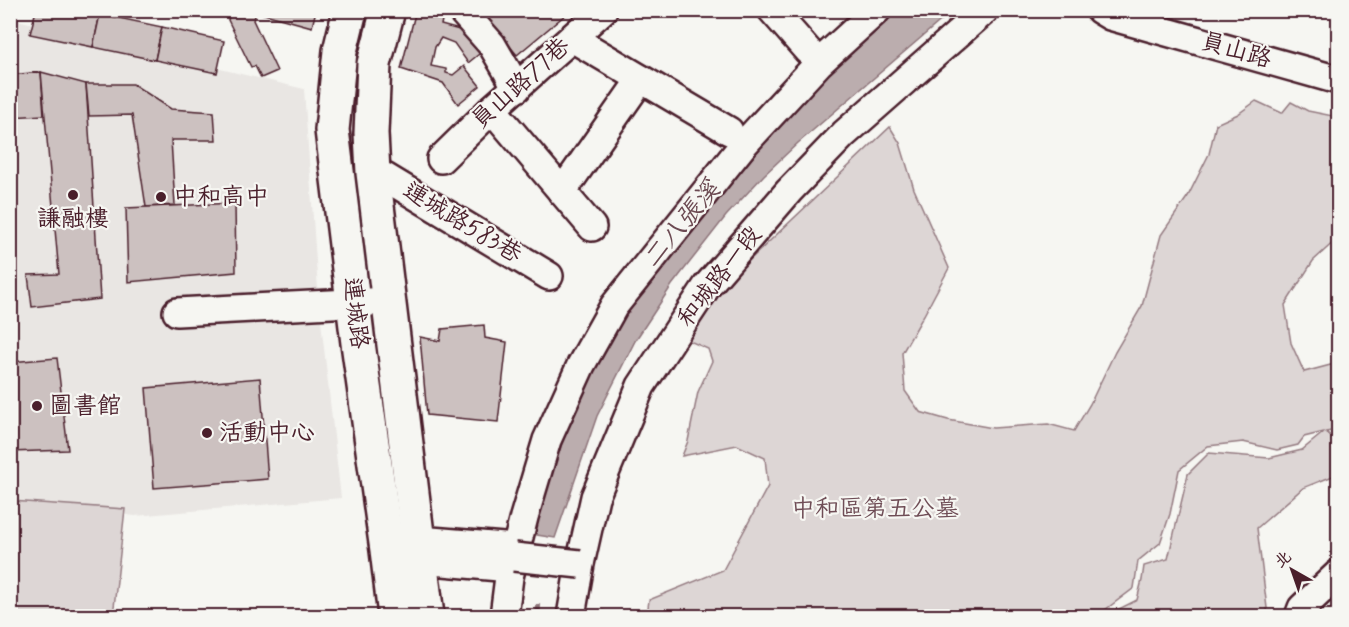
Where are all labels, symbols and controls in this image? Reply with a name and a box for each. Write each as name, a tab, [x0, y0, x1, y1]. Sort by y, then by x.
street label: 員山路	[1197, 26, 1275, 76]
street label: 員山路77巷	[465, 31, 577, 137]
water label: 二八張溪	[636, 173, 730, 276]
street label: 連城路583巷	[397, 175, 527, 271]
place label: 中和高中	[173, 182, 269, 213]
marker: 謙融樓	[66, 188, 80, 202]
marker: 中和高中	[154, 190, 168, 204]
place label: 謙融樓	[37, 204, 109, 235]
street label: 和城路一段	[671, 220, 769, 334]
street label: 連城路	[335, 275, 375, 351]
place label: 圖書館	[49, 391, 121, 422]
marker: 圖書館	[30, 399, 44, 413]
place label: 活動中心	[219, 418, 315, 449]
marker: 活動中心	[200, 426, 214, 440]
park label: 中和區第五公墓	[791, 494, 959, 525]
north arrow	[1262, 540, 1322, 600]
text: 北	[1270, 546, 1296, 573]

